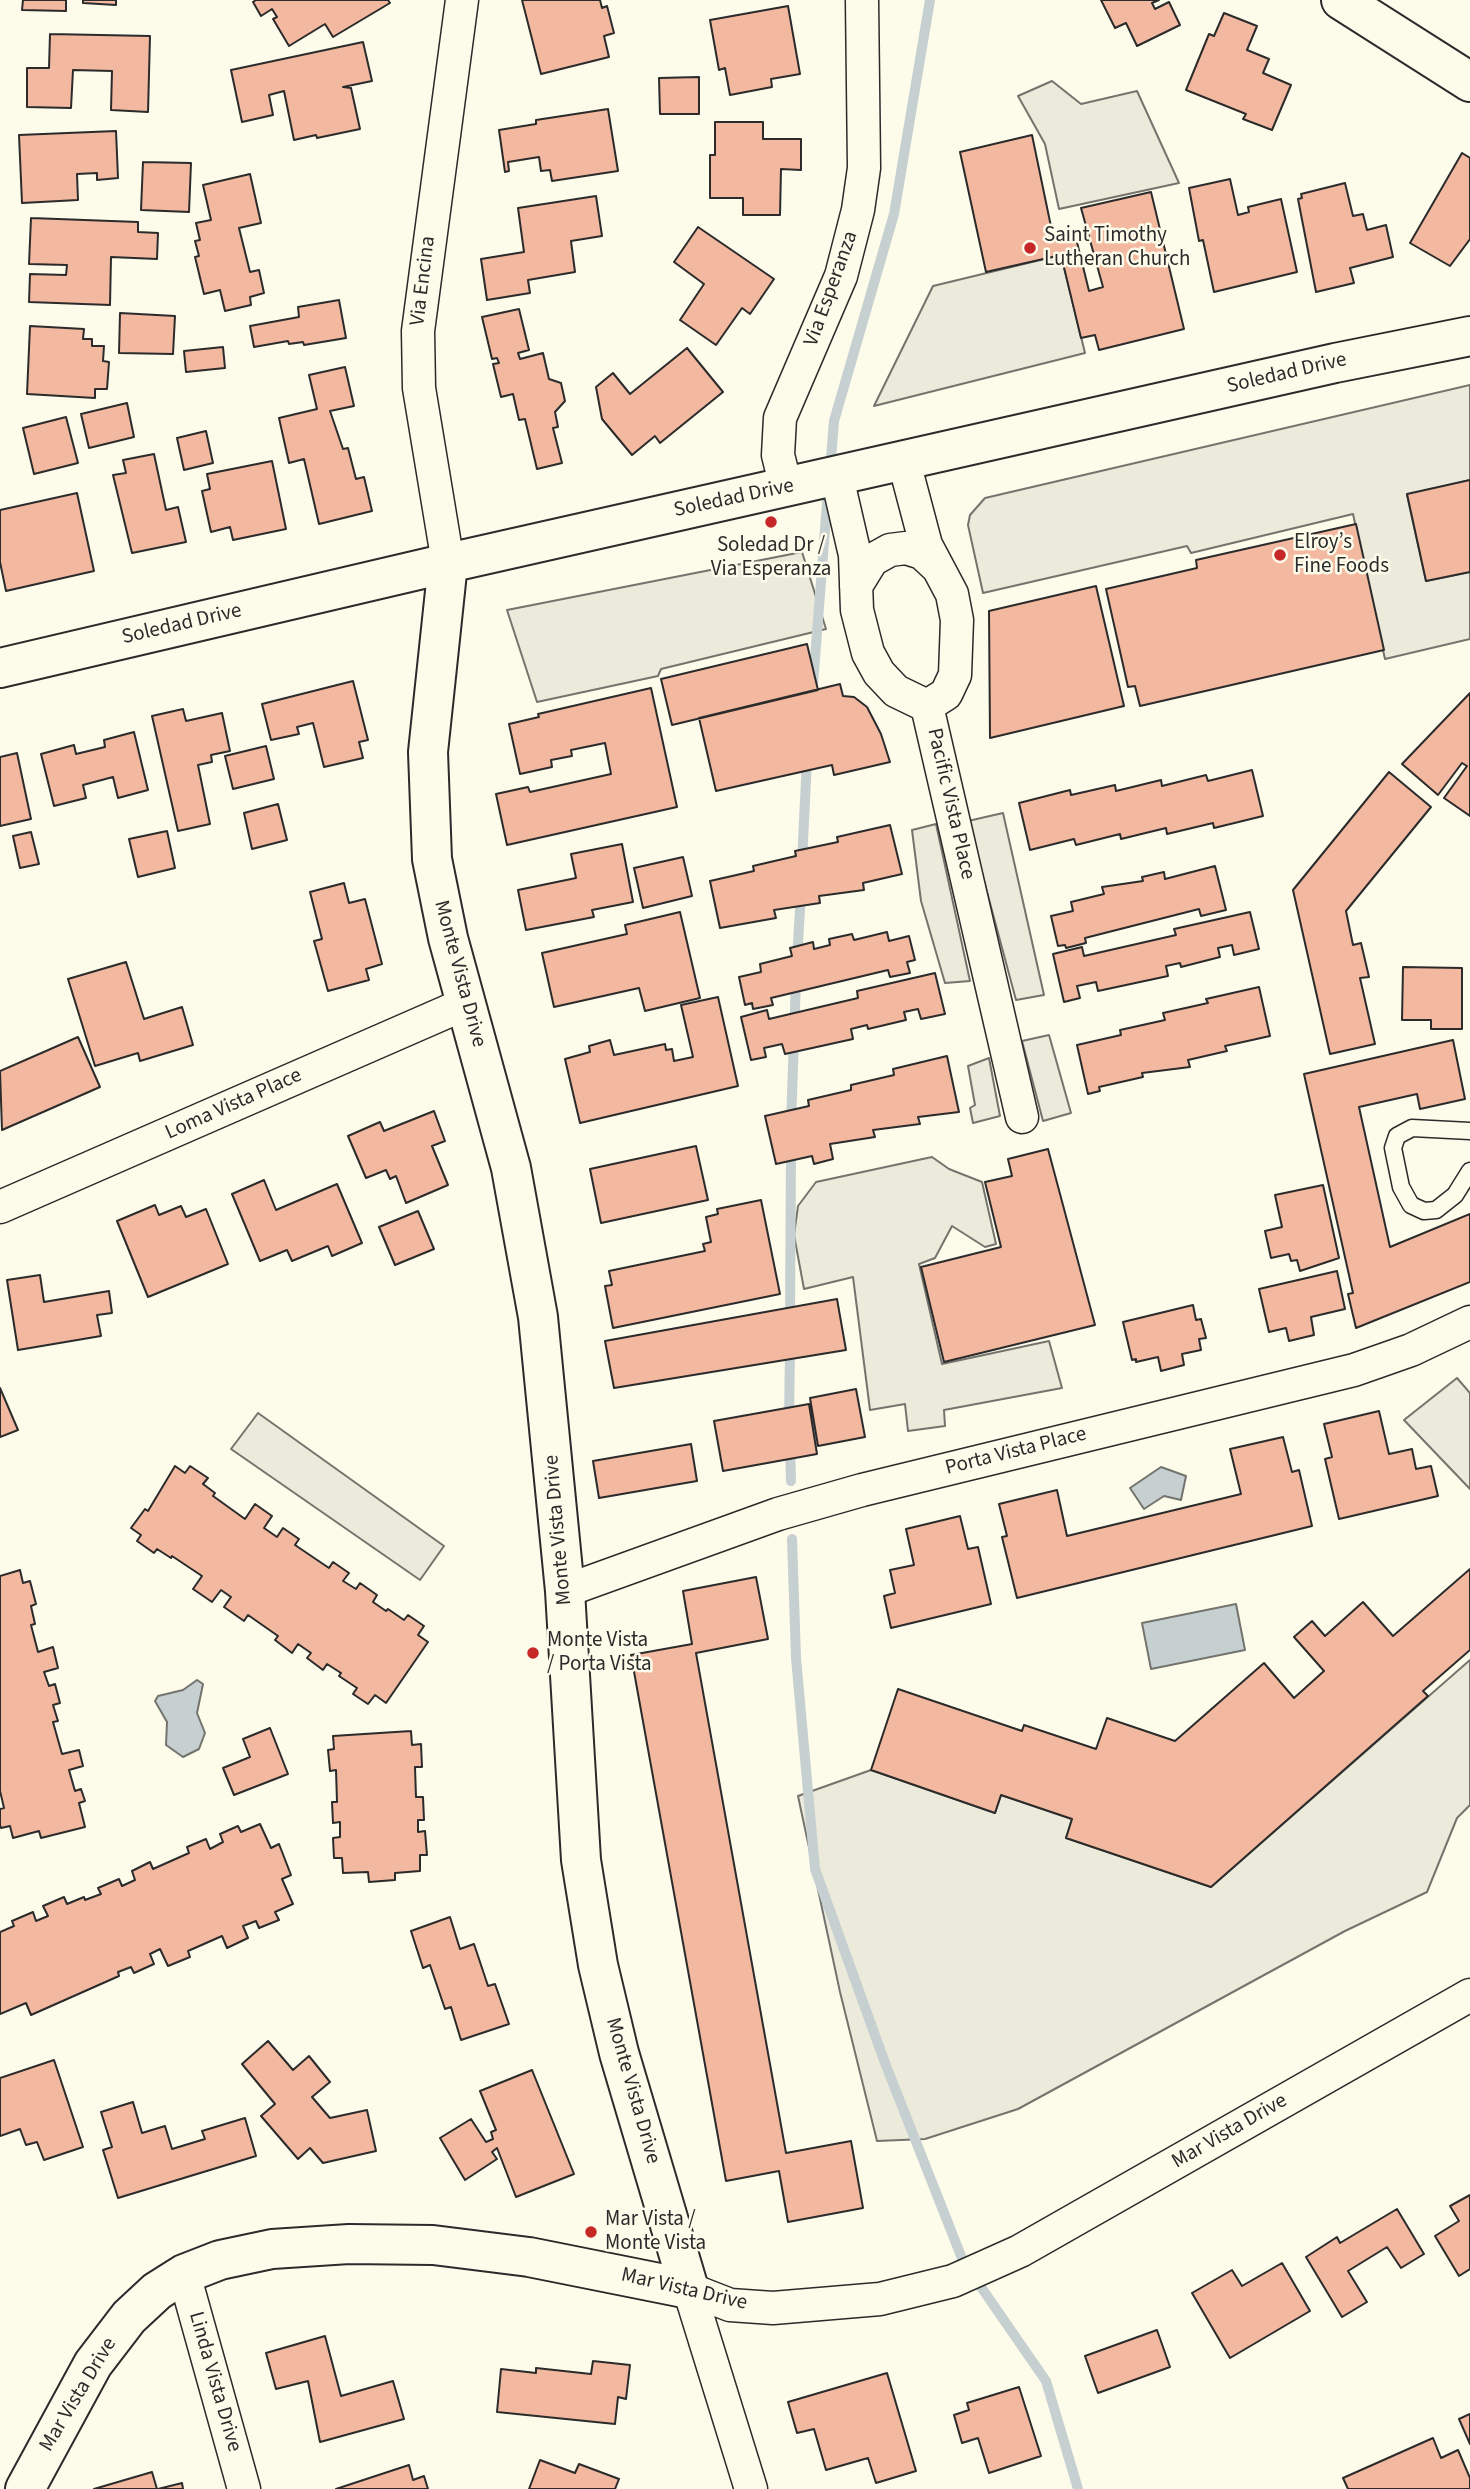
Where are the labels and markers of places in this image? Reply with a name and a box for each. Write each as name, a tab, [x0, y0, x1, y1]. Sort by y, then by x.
place label: Saint Timothy Lutheran Church	[1044, 223, 1190, 273]
marker: Saint Timothy Lutheran Church	[1022, 240, 1038, 256]
marker: Soledad Dr / Via Esperanza	[763, 514, 779, 530]
place label: Elroy’s Fine Foods	[1294, 530, 1389, 580]
place label: Soledad Dr / Via Esperanza	[711, 533, 831, 583]
marker: Elroy’s Fine Foods	[1272, 547, 1288, 563]
place label: Monte Vista / Porta Vista	[547, 1628, 652, 1678]
marker: Monte Vista / Porta Vista	[525, 1645, 541, 1661]
place label: Mar Vista / Monte Vista	[605, 2207, 706, 2257]
marker: Mar Vista / Monte Vista	[583, 2224, 599, 2240]

